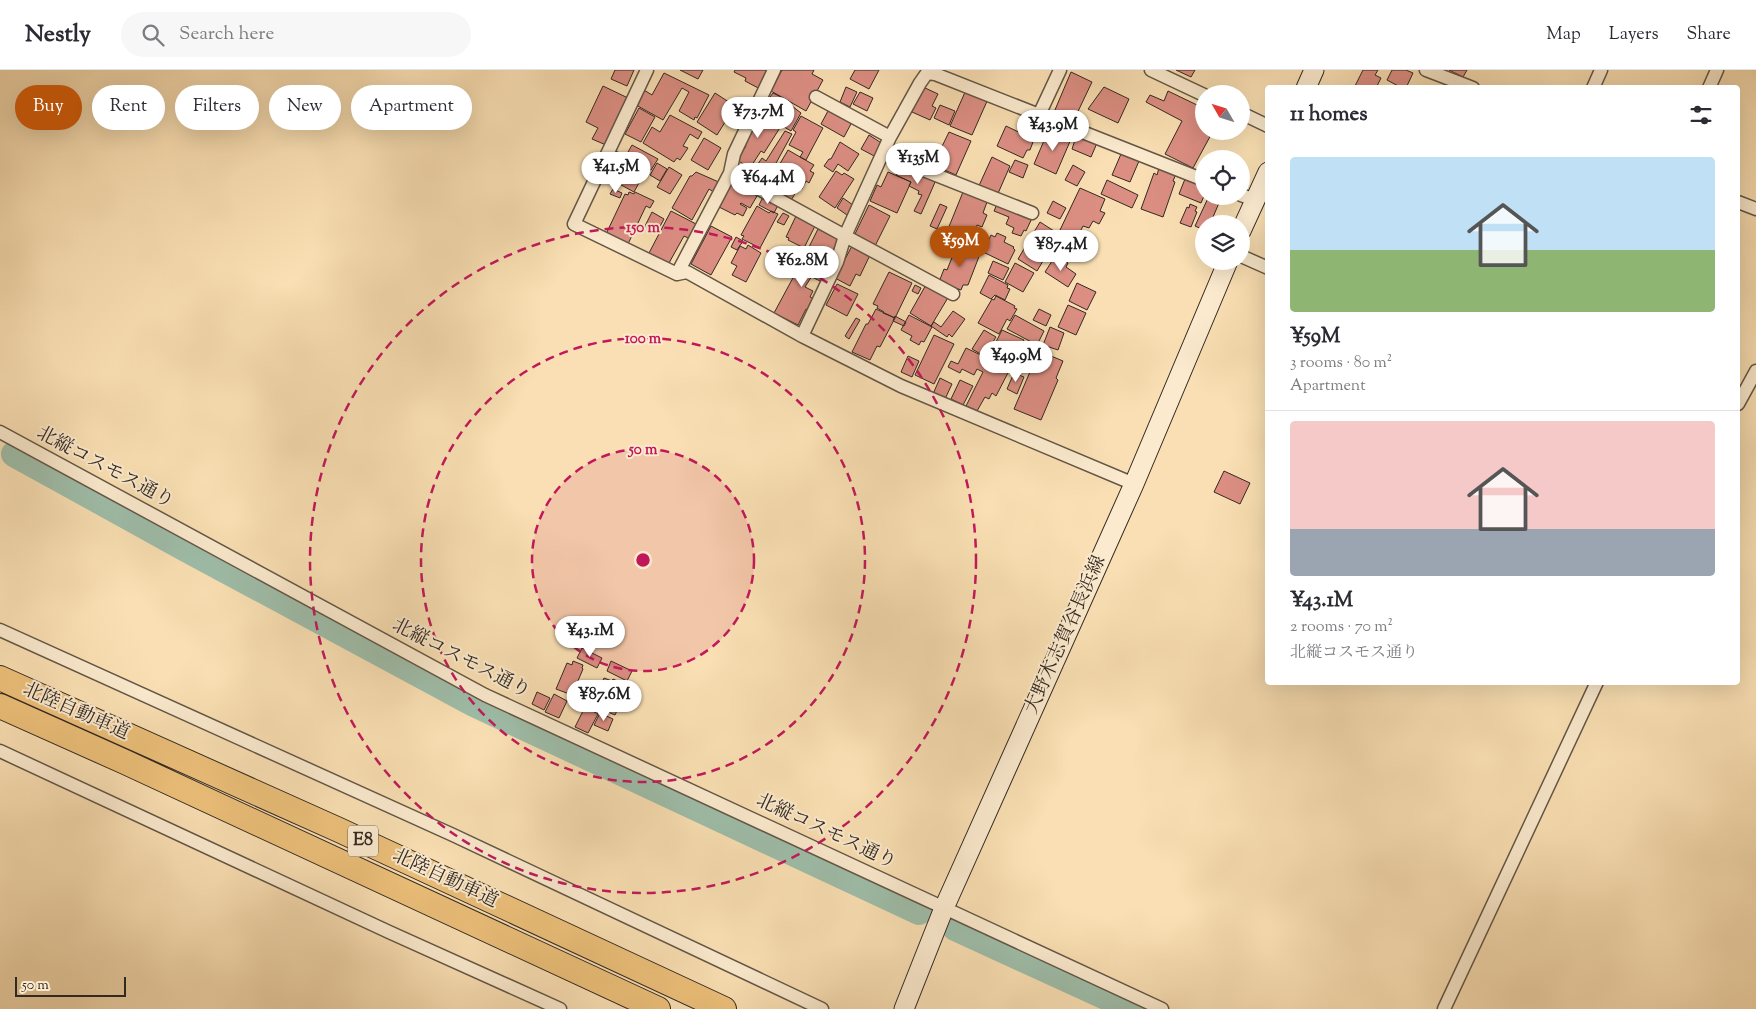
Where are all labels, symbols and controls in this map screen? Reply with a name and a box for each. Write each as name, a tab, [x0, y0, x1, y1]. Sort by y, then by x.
search box	[121, 12, 471, 57]
text: Nestly	[25, 18, 91, 52]
icon: search	[139, 21, 167, 49]
text: Search here	[179, 21, 274, 48]
text: Map	[1546, 22, 1581, 48]
text: Layers	[1609, 22, 1659, 48]
text: Share	[1687, 22, 1731, 48]
chip: Buy	[15, 85, 82, 130]
chip: Rent	[92, 85, 165, 130]
chip: Filters	[175, 85, 259, 130]
chip: New	[269, 85, 341, 130]
chip: Apartment	[351, 85, 472, 130]
north arrow	[1195, 85, 1250, 140]
map controls	[1195, 85, 1250, 270]
pin: ¥73.7M	[717, 97, 799, 139]
text: 11 homes	[1290, 100, 1368, 130]
text: ¥73.7M	[732, 101, 784, 124]
icon: filters	[1687, 101, 1715, 129]
pin: ¥43.9M	[1012, 109, 1094, 152]
text: ¥43.9M	[1028, 114, 1078, 137]
pin: ¥135M	[883, 142, 953, 185]
text: ¥135M	[897, 147, 939, 170]
button: locate	[1195, 150, 1250, 205]
pin: ¥41.5M	[575, 152, 657, 194]
text: ¥41.5M	[592, 156, 640, 179]
pin: ¥64.4M	[727, 162, 809, 205]
text: ¥64.4M	[741, 167, 795, 190]
icon: home	[1458, 190, 1548, 280]
button: layers	[1195, 215, 1250, 270]
text: 150 m	[626, 218, 660, 239]
pin: ¥59M	[930, 226, 990, 268]
text: ¥59M	[941, 230, 979, 253]
pin: ¥87.4M	[1020, 230, 1102, 272]
text: ¥87.4M	[1034, 234, 1088, 257]
pin: ¥62.8M	[761, 246, 843, 288]
text: ¥62.8M	[776, 250, 828, 273]
text: ¥59M	[1290, 322, 1340, 352]
text: 100 m	[625, 329, 662, 350]
pin: ¥49.9M	[975, 340, 1057, 383]
text: ¥49.9M	[990, 345, 1042, 368]
text: 3 rooms · 80 m²	[1290, 352, 1392, 375]
text: Apartment	[1290, 375, 1366, 398]
street label: 北縦コスモス通り	[32, 420, 178, 516]
text: 50 m	[628, 440, 658, 461]
icon: home	[1458, 454, 1548, 544]
centre of rings	[634, 551, 652, 569]
street label: 大野木志賀谷長浜線	[1019, 551, 1113, 719]
text: ¥43.1M	[1290, 586, 1353, 616]
street label: 北縦コスモス通り	[387, 612, 535, 706]
pin: ¥43.1M	[549, 616, 631, 658]
text: 2 rooms · 70 m²	[1290, 616, 1393, 639]
text: ¥43.1M	[566, 620, 614, 643]
text: 北縦コスモス通り	[1290, 642, 1418, 665]
street label: 北陸自動車道	[18, 676, 134, 748]
pin: ¥87.6M	[563, 680, 645, 722]
text: ¥87.6M	[578, 684, 630, 707]
street label: 北縦コスモス通り	[751, 788, 901, 876]
road number: E8	[348, 826, 378, 856]
street label: 北陸自動車道	[388, 843, 502, 915]
scale bar	[15, 974, 126, 997]
text: 50 m	[22, 976, 49, 996]

